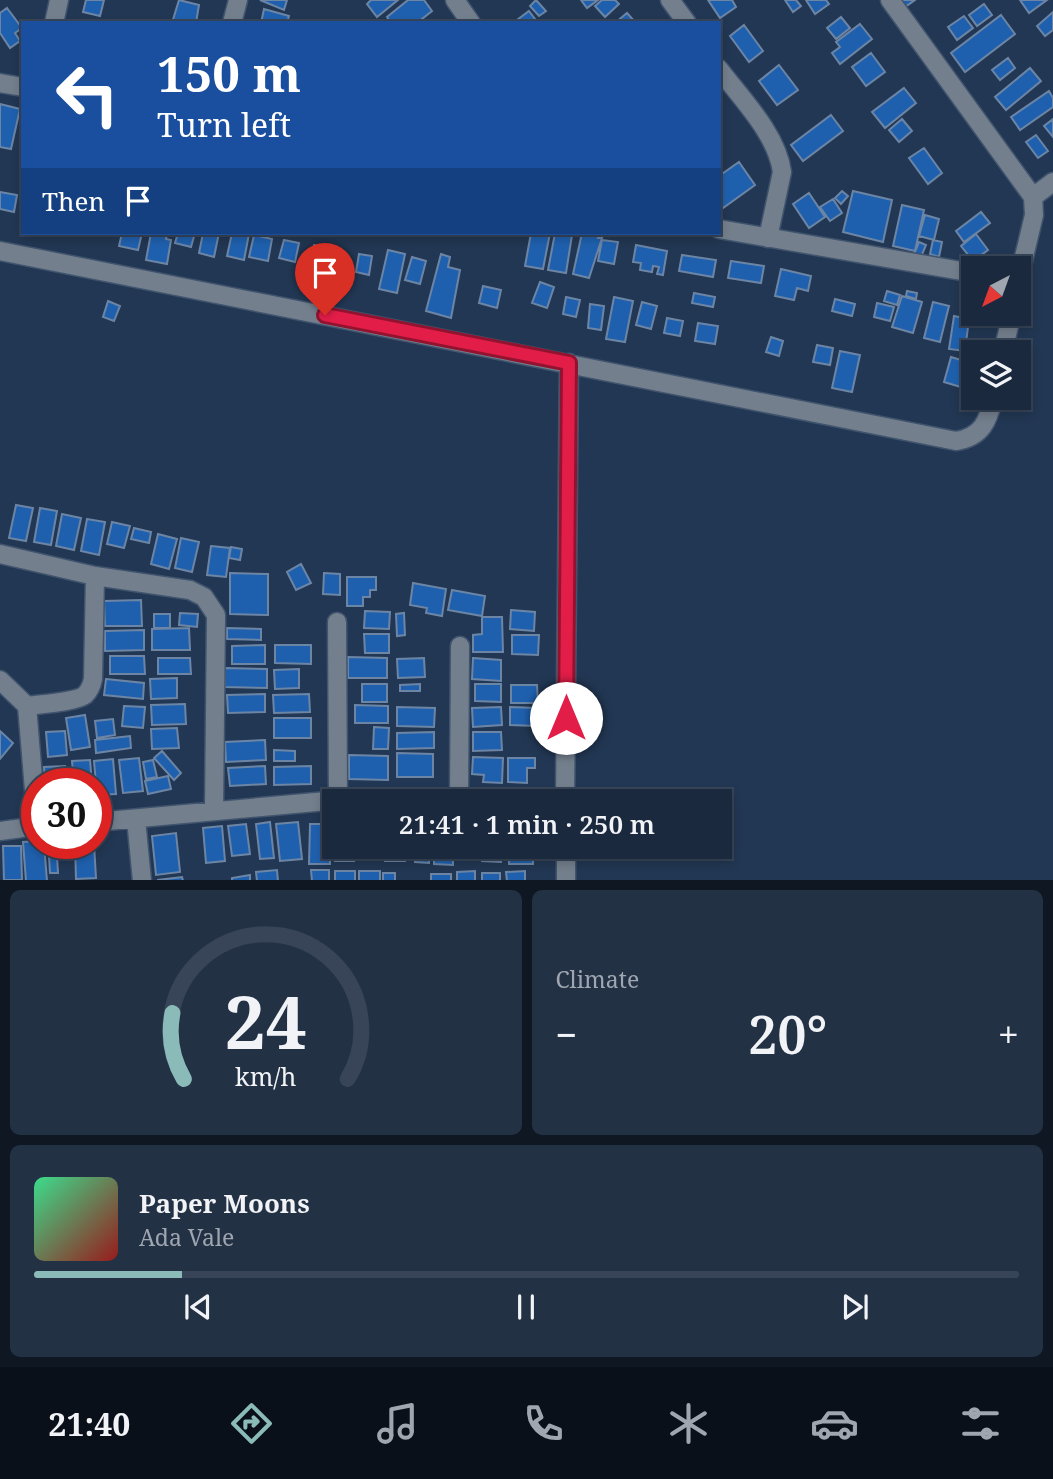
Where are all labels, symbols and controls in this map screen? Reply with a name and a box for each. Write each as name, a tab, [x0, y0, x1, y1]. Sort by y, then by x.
text: 150 m	[157, 40, 301, 106]
icon: left	[42, 49, 133, 140]
text: Turn left	[157, 103, 291, 146]
icon: arrive	[119, 182, 157, 220]
text: Then	[42, 183, 105, 219]
pin	[295, 243, 355, 315]
icon: arrive	[306, 254, 344, 292]
north arrow	[961, 256, 1031, 326]
map controls	[961, 256, 1031, 410]
button: layers	[961, 340, 1031, 410]
position arrow	[529, 681, 603, 755]
speed limit sign: 30	[21, 768, 112, 859]
text: 21:41 · 1 min · 250 m	[399, 806, 655, 842]
text: Climate	[556, 963, 639, 995]
text: 24	[225, 971, 307, 1070]
text: 20°	[748, 998, 827, 1069]
text: −	[556, 1008, 578, 1060]
text: +	[998, 1008, 1019, 1060]
text: km/h	[235, 1058, 297, 1092]
text: Paper Moons	[139, 1185, 310, 1221]
text: Ada Vale	[139, 1221, 234, 1253]
icon: previous	[179, 1288, 217, 1326]
icon: pause	[507, 1288, 545, 1326]
icon: next	[836, 1288, 874, 1326]
icon: directions	[227, 1399, 276, 1448]
icon: music	[373, 1399, 422, 1448]
icon: phone	[519, 1399, 568, 1448]
icon: climate	[664, 1399, 713, 1448]
icon: car	[810, 1399, 859, 1448]
icon: filters	[956, 1399, 1005, 1448]
text: 21:40	[48, 1402, 130, 1445]

